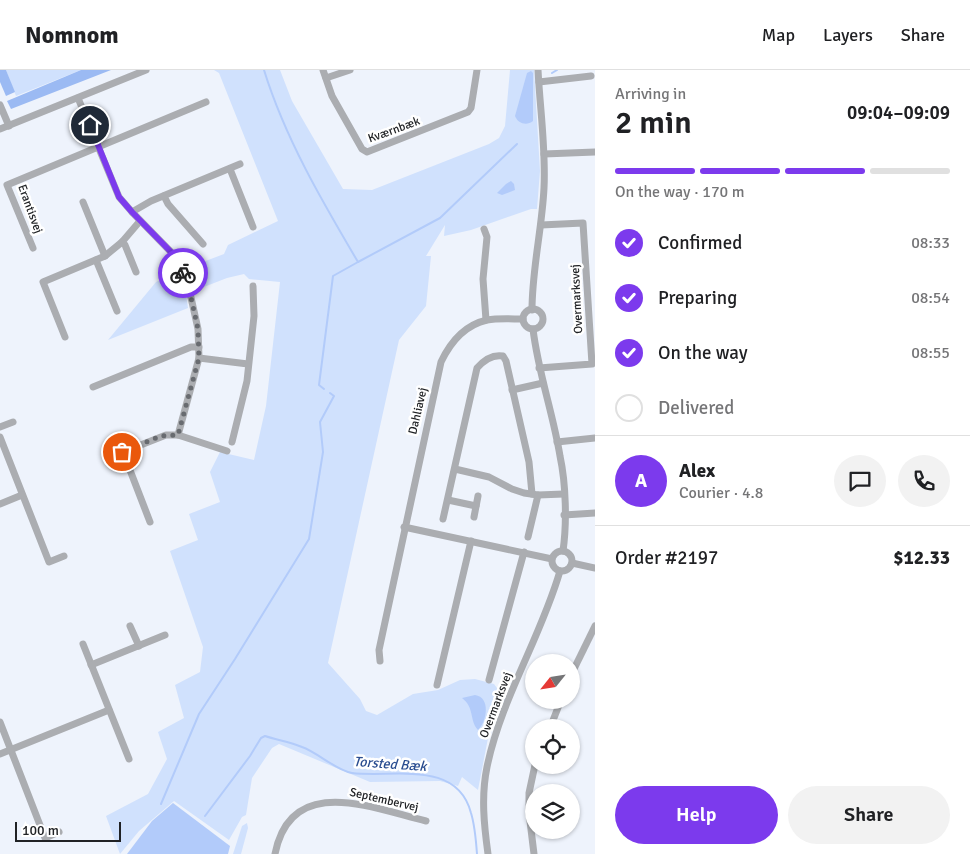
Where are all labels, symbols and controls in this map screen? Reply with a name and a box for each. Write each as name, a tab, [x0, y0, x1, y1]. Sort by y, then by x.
text: Nomnom	[25, 20, 119, 50]
text: Map	[762, 24, 795, 46]
text: Layers	[823, 24, 873, 46]
text: Share	[901, 24, 945, 46]
text: Arriving in	[615, 84, 686, 104]
text: 09:04–09:09	[847, 101, 950, 125]
text: 2 min	[615, 103, 692, 142]
pin	[69, 104, 111, 146]
icon: home	[76, 111, 104, 139]
street label: Kværnbæk	[366, 114, 422, 146]
street label: Erantisvej	[14, 182, 46, 236]
text: On the way · 170 m	[615, 182, 745, 202]
icon: check	[615, 229, 643, 257]
text: Confirmed	[658, 231, 742, 255]
text: 08:33	[911, 233, 950, 253]
courier	[158, 248, 208, 298]
icon: bike	[169, 259, 197, 287]
street label: Overmarksvej	[568, 264, 586, 334]
icon: check	[615, 284, 643, 312]
text: Preparing	[658, 286, 737, 310]
text: 08:54	[911, 288, 950, 308]
icon: check	[615, 339, 643, 367]
text: On the way	[658, 341, 748, 365]
text: 08:55	[911, 343, 950, 363]
street label: Dahliavej	[405, 386, 431, 436]
text: Delivered	[658, 396, 734, 420]
pin	[101, 431, 143, 473]
icon: bag	[108, 438, 136, 466]
button: chat	[834, 455, 886, 507]
button: phone	[898, 455, 950, 507]
text: Alex	[679, 459, 715, 483]
text: A	[635, 469, 647, 493]
text: Courier · 4.8	[679, 483, 763, 503]
text: Order #2197	[615, 546, 718, 570]
text: $12.33	[893, 546, 950, 570]
north arrow	[525, 654, 580, 709]
map controls	[525, 654, 580, 839]
street label: Overmarksvej	[477, 670, 515, 740]
button: locate	[525, 719, 580, 774]
water label: Torsted Bæk	[353, 753, 429, 775]
button: layers	[525, 784, 580, 839]
street label: Septembervej	[348, 785, 420, 815]
button: Help	[615, 786, 778, 844]
button: Share	[788, 786, 950, 844]
scale bar	[15, 819, 121, 842]
text: 100 m	[22, 822, 59, 839]

